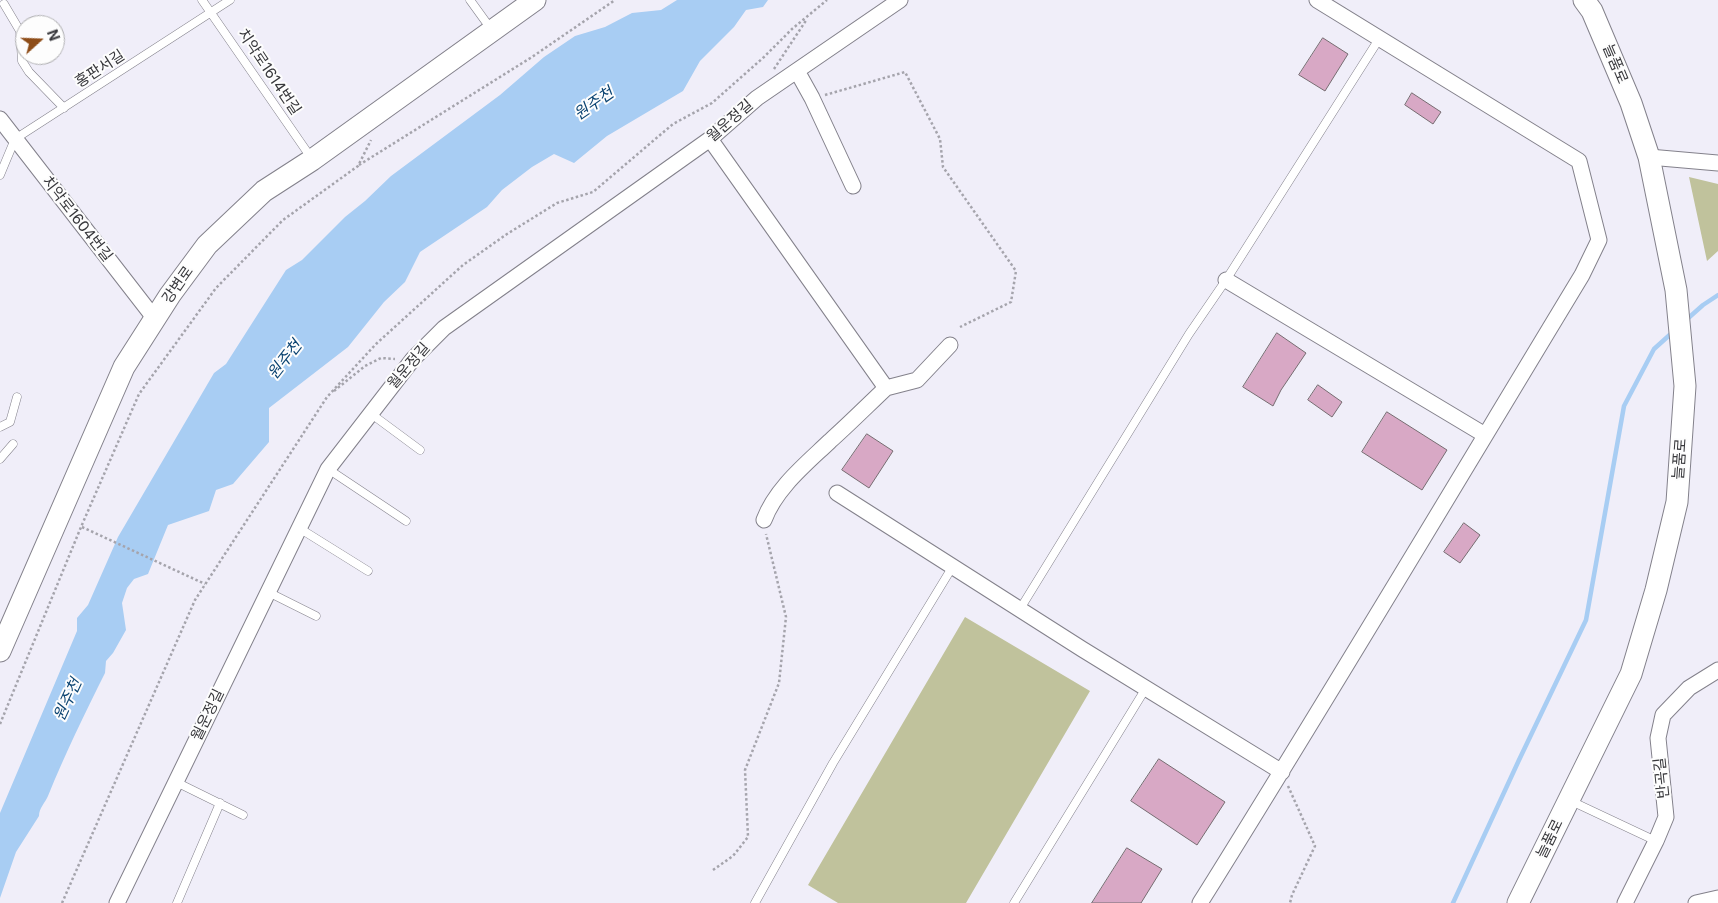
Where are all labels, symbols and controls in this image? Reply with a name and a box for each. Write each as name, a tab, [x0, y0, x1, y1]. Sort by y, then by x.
north arrow	[15, 15, 65, 65]
street label: 치악로1614번길	[234, 25, 304, 119]
text: N	[44, 27, 63, 43]
street label: 늘품로	[1599, 41, 1631, 87]
street label: 홍판서길	[72, 46, 128, 92]
water label: 원주천	[570, 83, 618, 125]
street label: 월운정길	[703, 96, 757, 146]
street label: 치악로1604번길	[38, 173, 116, 265]
street label: 강변로	[159, 263, 197, 307]
water label: 원주천	[264, 337, 306, 383]
street label: 월운정길	[384, 339, 434, 393]
street label: 늘품로	[1670, 438, 1690, 480]
water label: 원주천	[50, 676, 86, 724]
street label: 월운정길	[188, 686, 228, 744]
street label: 반곡길	[1651, 756, 1673, 800]
street label: 늘품로	[1533, 816, 1567, 862]

